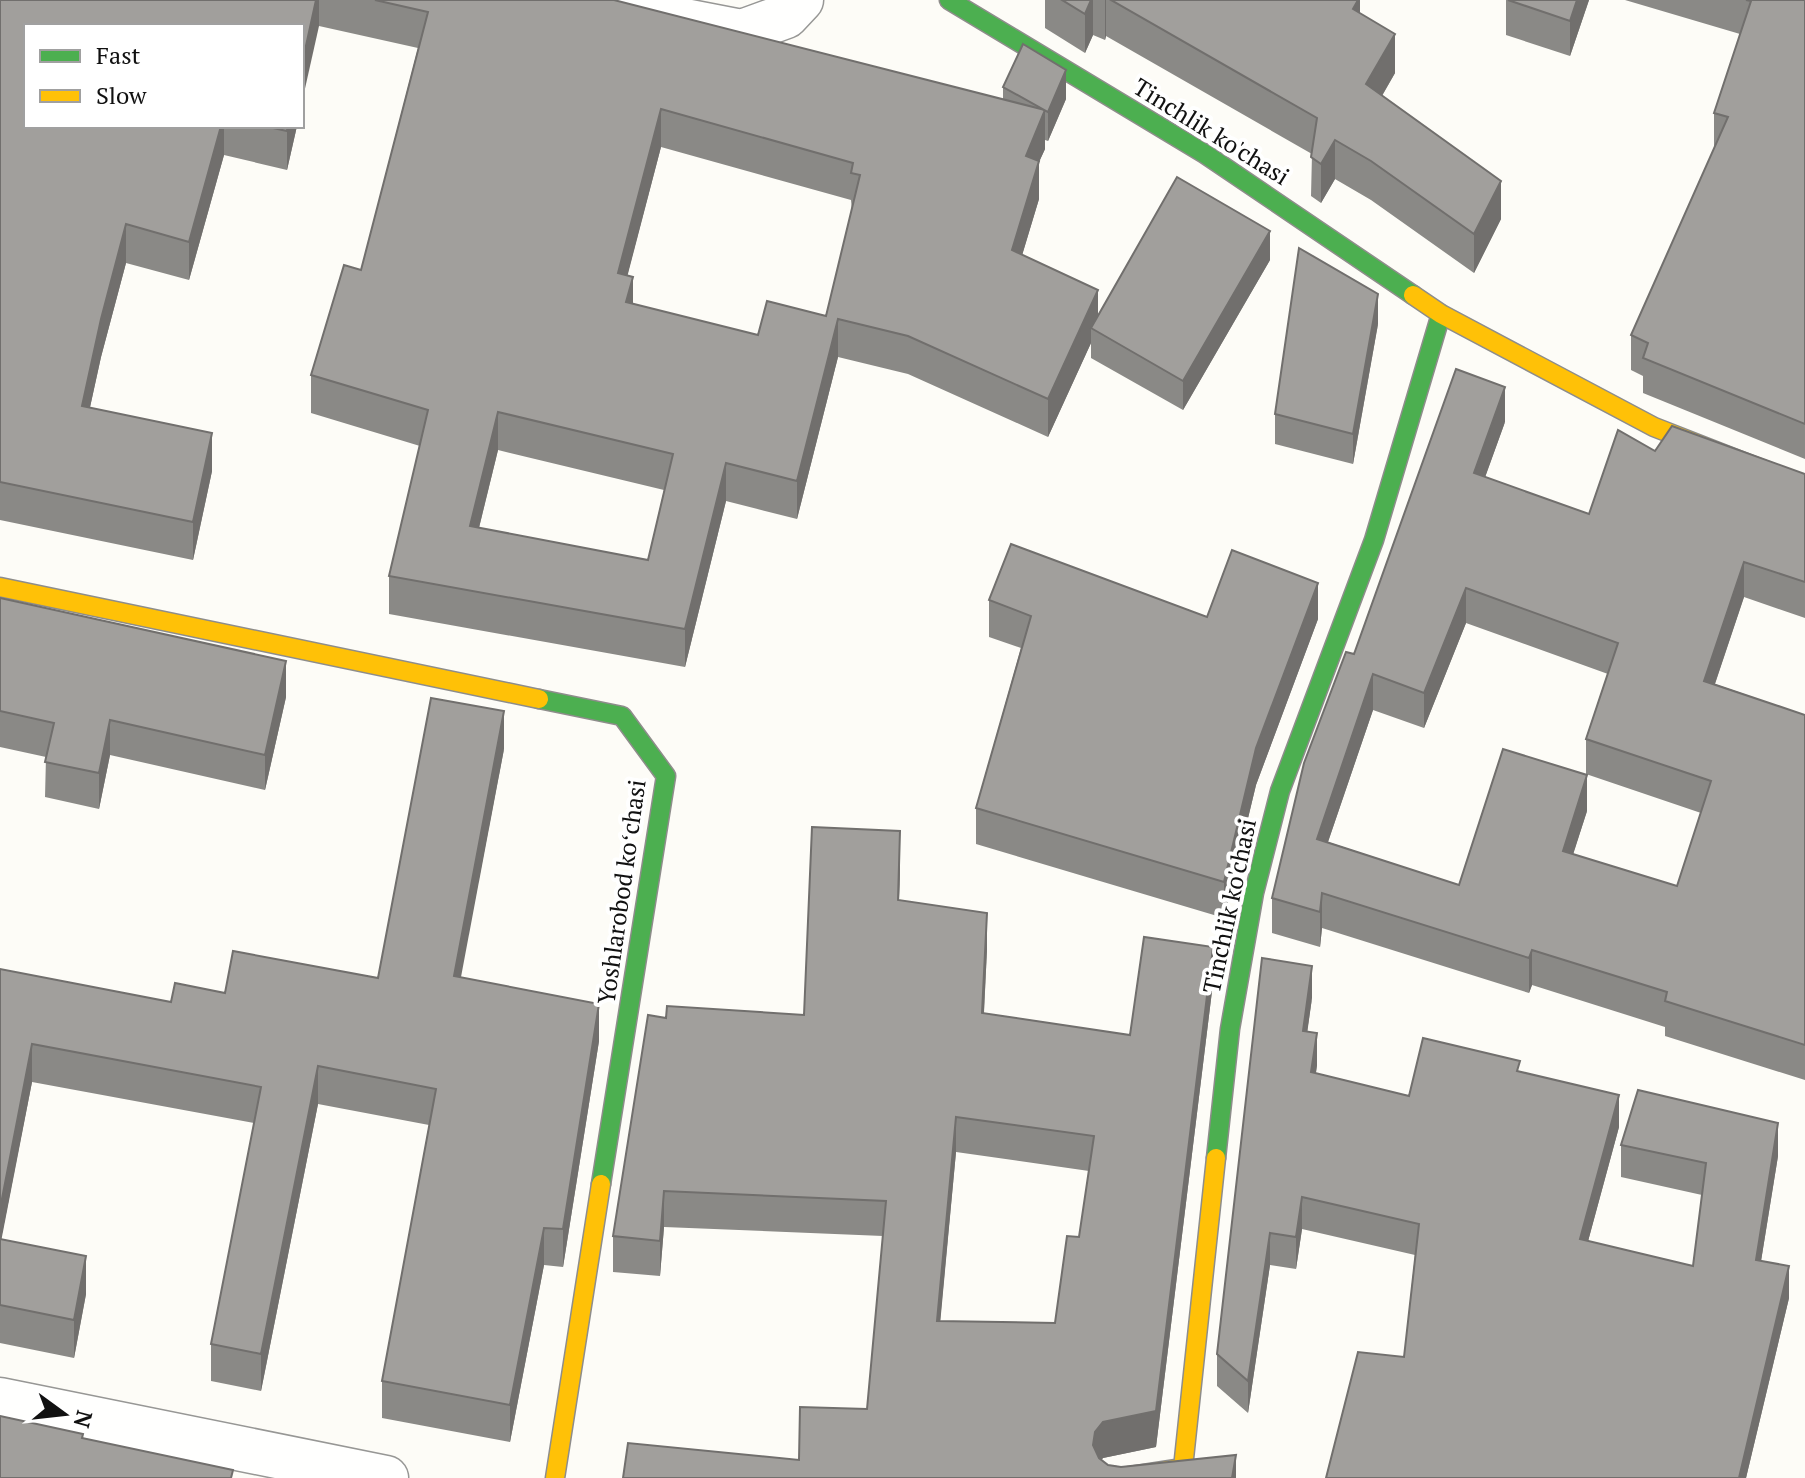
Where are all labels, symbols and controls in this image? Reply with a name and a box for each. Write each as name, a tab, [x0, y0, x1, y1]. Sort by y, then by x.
legend	[24, 24, 304, 128]
text: Fast	[96, 39, 141, 71]
street label: Tinchlik ko'chasi	[1128, 70, 1296, 192]
text: Slow	[96, 79, 147, 111]
street label: Yoshlarobod koʻchasi	[589, 777, 653, 1006]
street label: Tinchlik ko'chasi	[1195, 815, 1263, 996]
north arrow	[24, 1374, 104, 1454]
text: N	[68, 1407, 100, 1431]

